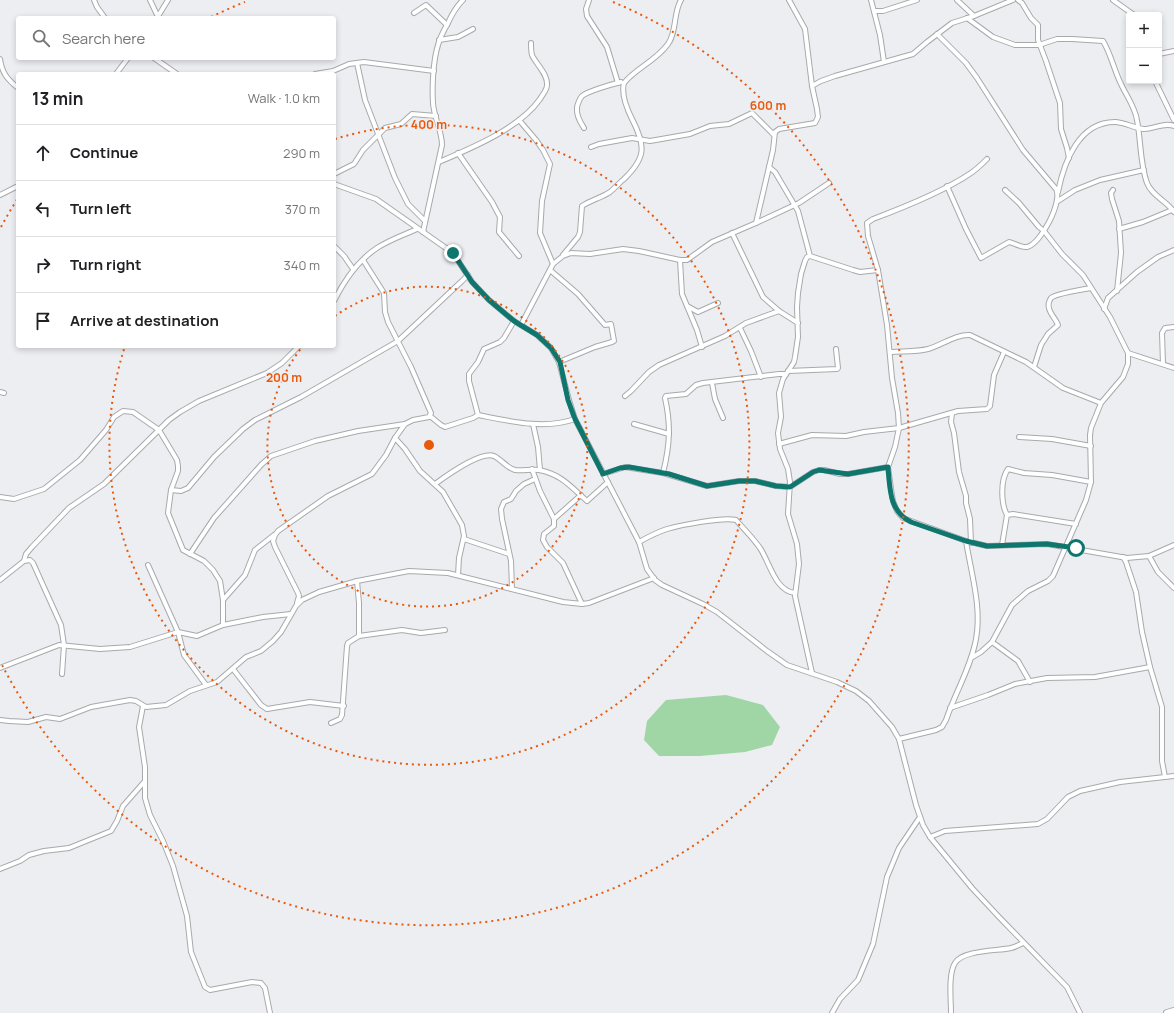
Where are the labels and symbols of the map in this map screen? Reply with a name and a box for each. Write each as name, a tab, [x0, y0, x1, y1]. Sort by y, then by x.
text: 600 m	[750, 97, 786, 114]
text: 400 m	[411, 116, 447, 133]
route end	[444, 244, 462, 262]
text: 200 m	[266, 369, 302, 386]
centre of rings	[422, 438, 436, 452]
route start	[1067, 539, 1085, 557]

